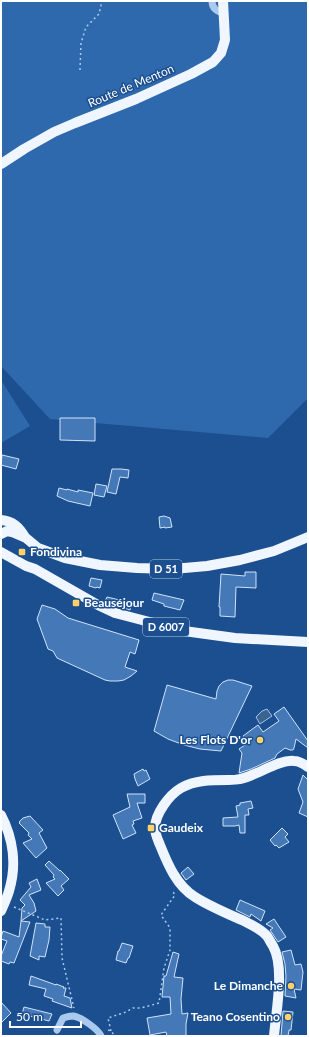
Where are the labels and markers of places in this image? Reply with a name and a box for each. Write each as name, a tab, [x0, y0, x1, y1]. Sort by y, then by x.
place label: Fondivina	[30, 544, 82, 559]
marker: Fondivina	[17, 547, 27, 557]
place label: Beauséjour	[84, 595, 144, 610]
marker: Beauséjour	[71, 598, 81, 608]
place label: Les Flots D'or	[180, 732, 253, 747]
marker: Les Flots D'or	[255, 735, 265, 745]
place label: Gaudeix	[159, 820, 204, 835]
marker: Gaudeix	[146, 823, 156, 833]
place label: Le Dimanche	[214, 978, 284, 993]
marker: Le Dimanche	[286, 981, 296, 991]
place label: Teano Cosentino	[191, 1009, 280, 1024]
marker: Teano Cosentino	[283, 1012, 293, 1022]

